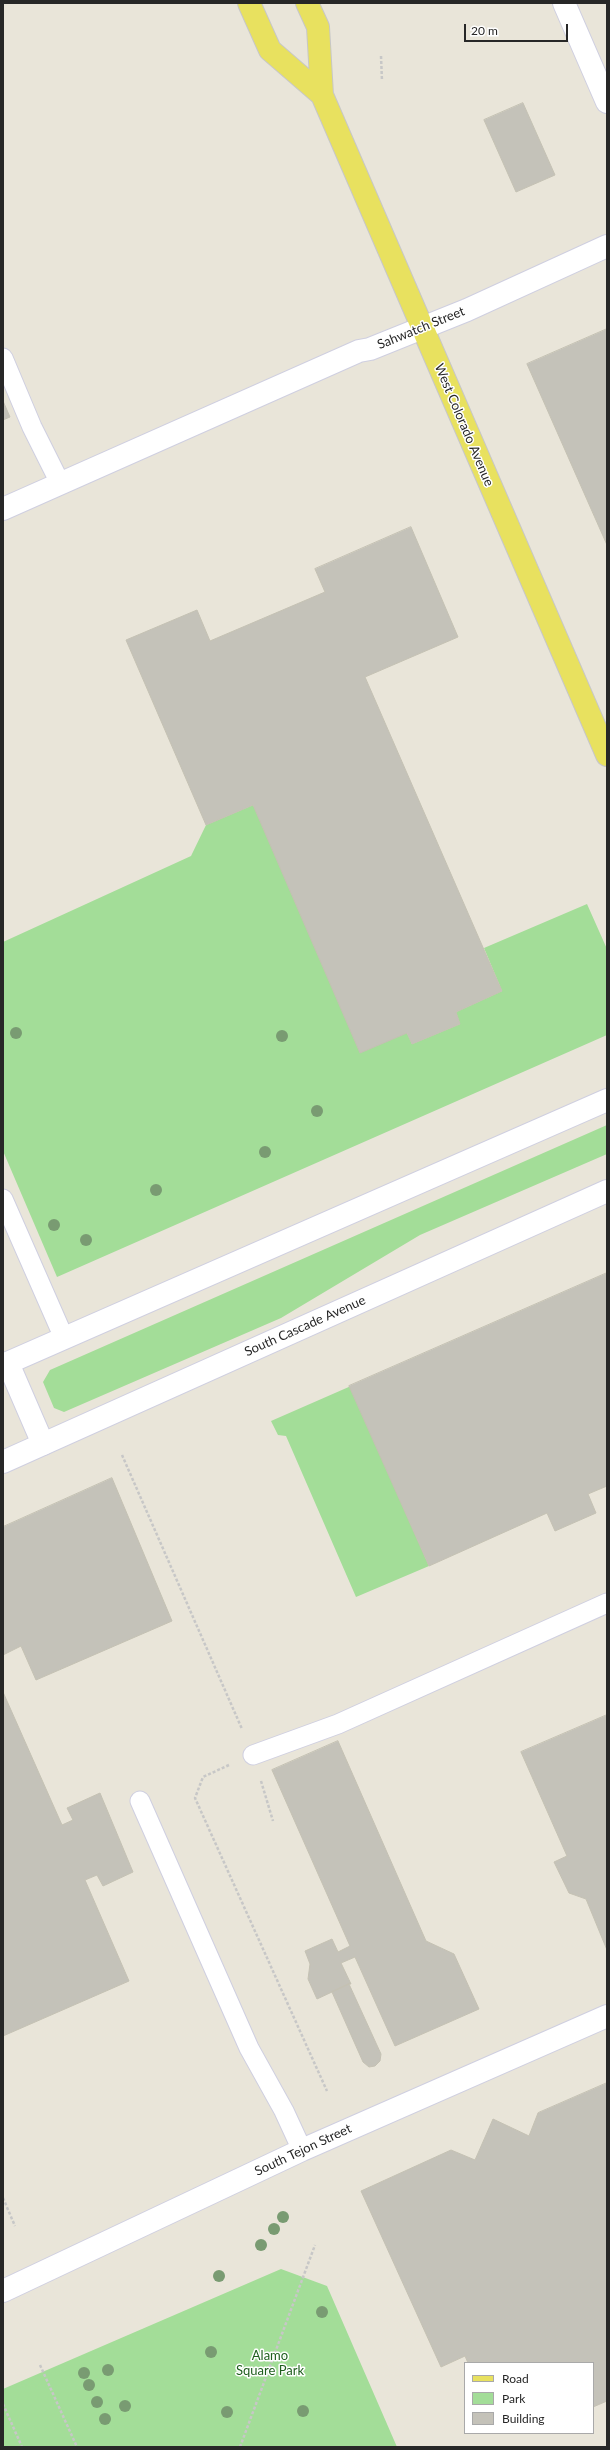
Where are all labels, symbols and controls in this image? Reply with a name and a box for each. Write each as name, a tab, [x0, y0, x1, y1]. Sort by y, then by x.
scale bar	[466, 16, 570, 42]
text: 20 m	[471, 23, 498, 38]
street label: Sahwatch Street	[375, 303, 467, 353]
street label: West Colorado Avenue	[431, 361, 497, 489]
street label: South Cascade Avenue	[242, 1292, 368, 1360]
street label: South Tejon Street	[252, 2121, 354, 2179]
park label: Alamo Square Park	[236, 2348, 304, 2379]
legend	[464, 2362, 594, 2434]
text: Road	[502, 2371, 529, 2386]
text: Park	[502, 2391, 525, 2406]
text: Building	[502, 2411, 545, 2426]

